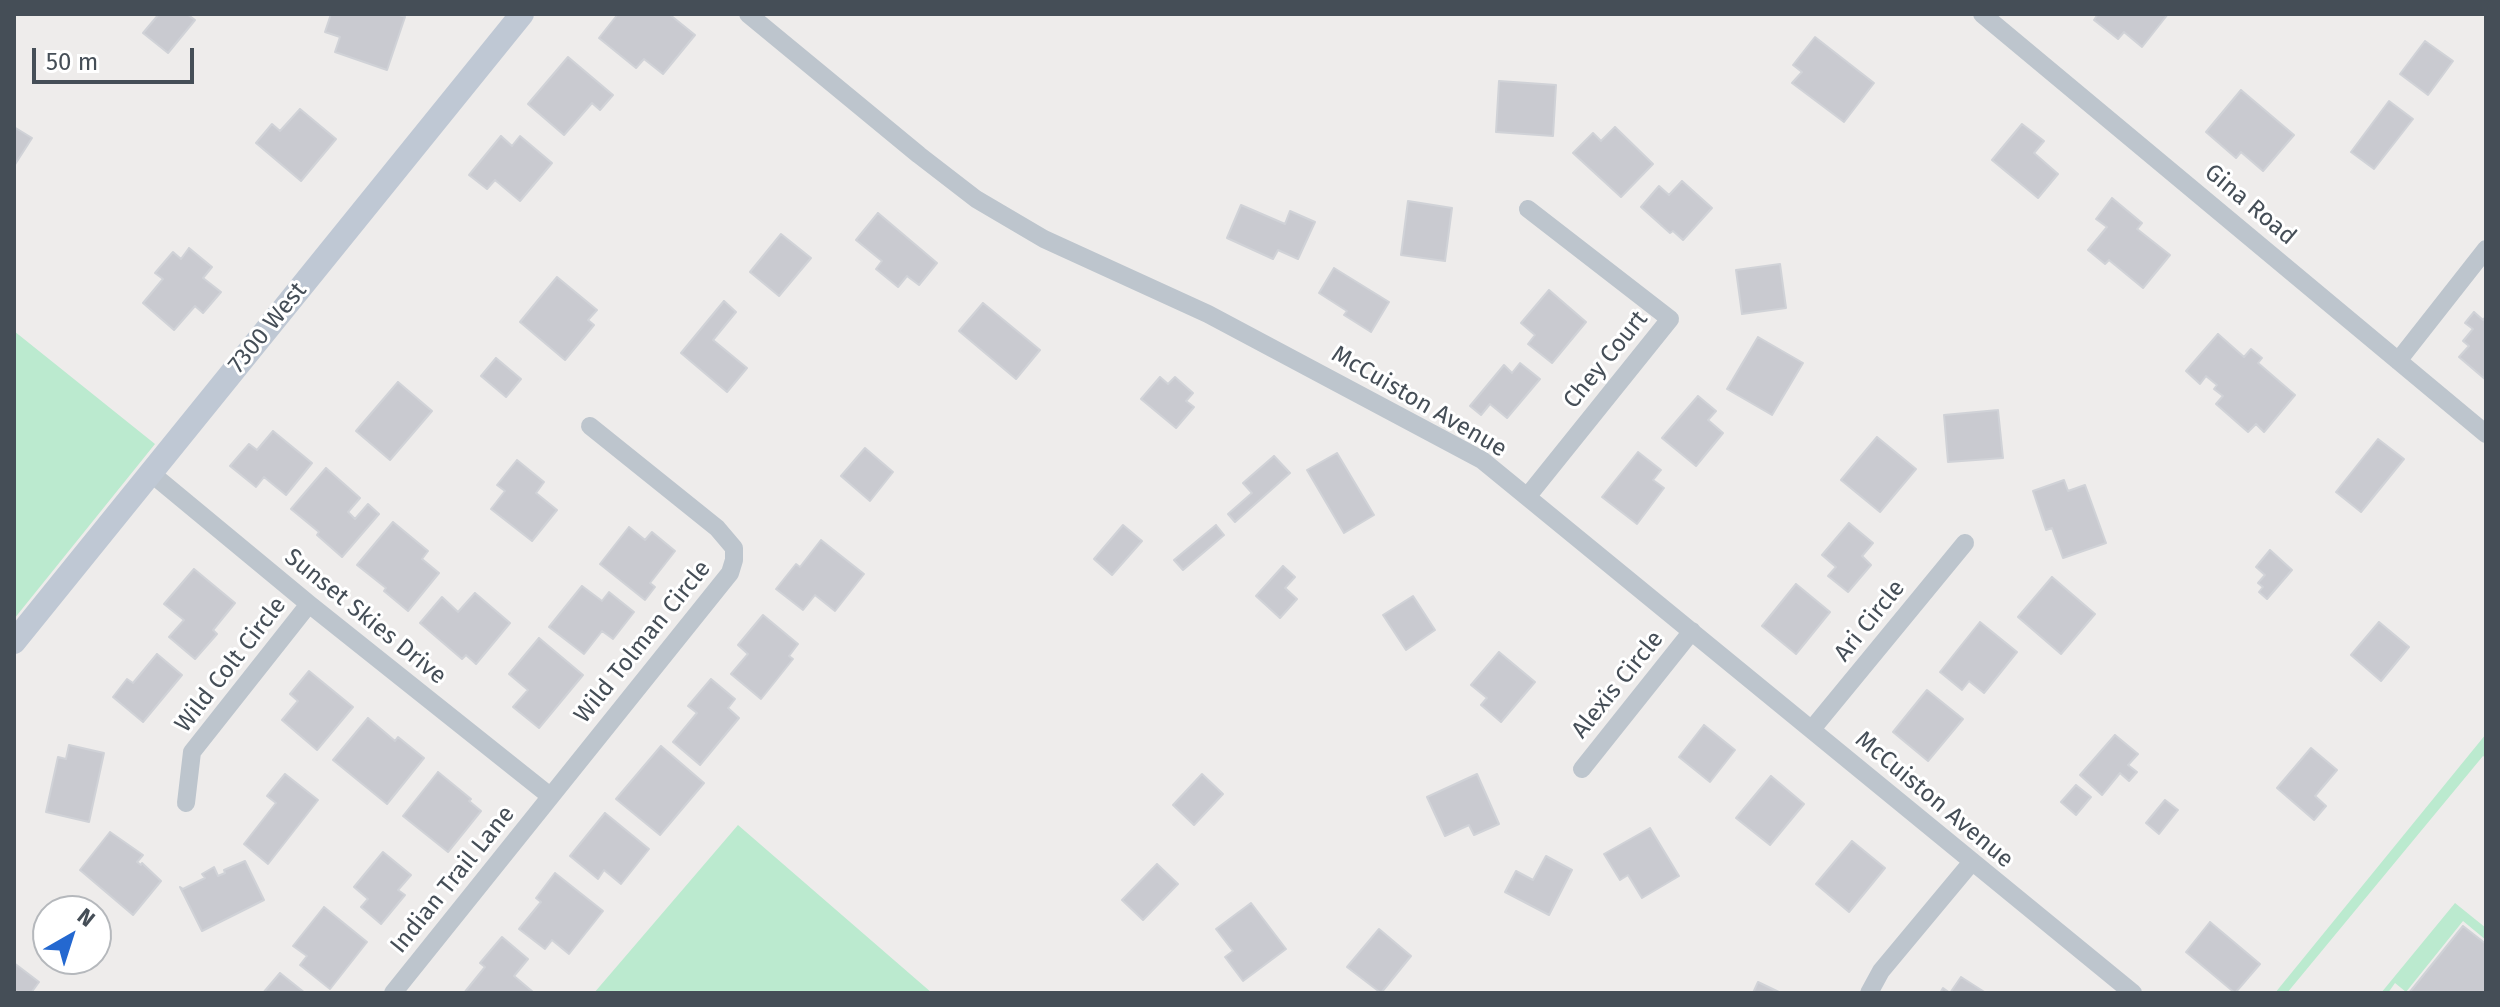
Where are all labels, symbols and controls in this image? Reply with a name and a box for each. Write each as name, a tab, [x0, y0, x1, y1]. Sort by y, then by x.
scale bar	[36, 32, 198, 82]
text: 50 m	[46, 48, 98, 76]
street label: Gina Road	[2198, 158, 2302, 252]
street label: 7300 West	[223, 277, 313, 379]
street label: Chey Court	[1558, 305, 1654, 415]
street label: McCuiston Avenue	[1326, 340, 1512, 464]
street label: Sunset Skies Drive	[278, 543, 452, 691]
street label: Wild Tolman Circle	[569, 555, 717, 729]
street label: Ari Circle	[1828, 574, 1912, 668]
street label: Wild Colt Circle	[169, 592, 293, 738]
street label: Alexis Circle	[1566, 626, 1670, 744]
street label: McCuiston Avenue	[1849, 725, 2019, 875]
street label: Indian Trail Lane	[385, 801, 521, 959]
north arrow	[32, 895, 112, 975]
text: N	[72, 902, 100, 933]

